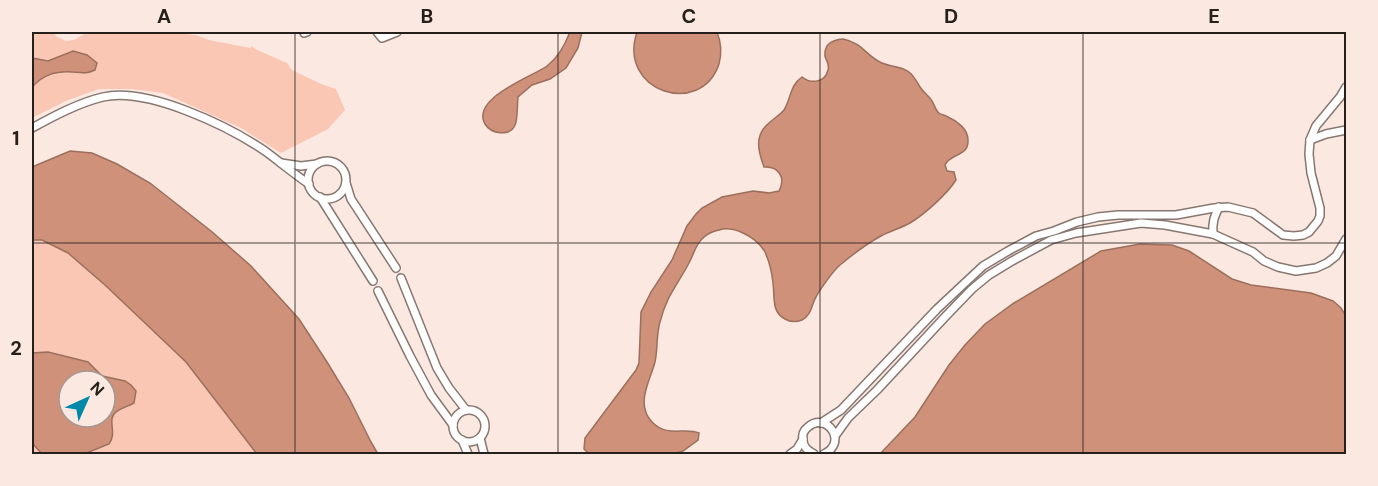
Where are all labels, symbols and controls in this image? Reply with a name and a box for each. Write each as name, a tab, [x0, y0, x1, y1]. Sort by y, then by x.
text: A	[157, 3, 171, 29]
text: B	[421, 3, 433, 29]
text: C	[682, 3, 696, 29]
text: D	[944, 3, 958, 29]
text: E	[1208, 3, 1220, 29]
text: 1	[12, 125, 20, 151]
text: 2	[10, 335, 22, 361]
north arrow	[57, 369, 117, 429]
text: N	[86, 377, 109, 400]

